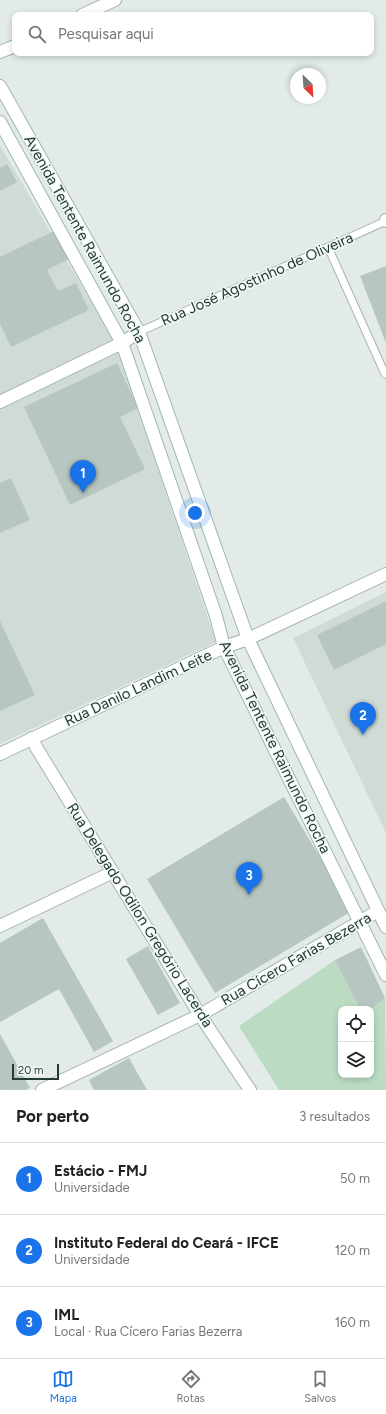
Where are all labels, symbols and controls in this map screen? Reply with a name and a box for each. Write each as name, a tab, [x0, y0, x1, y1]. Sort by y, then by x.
search box	[12, 12, 374, 56]
icon: search	[26, 23, 48, 45]
text: Pesquisar aqui	[58, 25, 154, 43]
north arrow	[290, 68, 326, 104]
street label: Avenida Tentente Raimundo Rocha	[20, 132, 150, 346]
street label: Rua José Agostinho de Oliveira	[158, 228, 356, 330]
pin: 1	[70, 460, 96, 493]
your location	[185, 503, 205, 523]
street label: Avenida Tentente Raimundo Rocha	[215, 638, 335, 856]
street label: Rua Danilo Landim Leite	[61, 646, 215, 730]
pin: 2	[350, 702, 376, 735]
street label: Rua Delegado Odilon Gregório Lacerda	[63, 800, 217, 1030]
pin: 3	[236, 862, 262, 895]
street label: Rua Cícero Farias Bezerra	[218, 909, 374, 1009]
map controls	[338, 1006, 374, 1078]
button: locate	[338, 1006, 374, 1042]
button: layers	[338, 1042, 374, 1078]
scale bar	[12, 1062, 59, 1081]
text: 20 m	[18, 1064, 43, 1077]
text: Por perto	[16, 1106, 89, 1126]
text: 3 resultados	[299, 1109, 370, 1124]
text: Estácio - FMJ	[54, 1162, 147, 1180]
text: 1	[26, 1171, 32, 1186]
text: 50 m	[340, 1171, 370, 1186]
text: Universidade	[54, 1180, 130, 1195]
text: Instituto Federal do Ceará - IFCE	[54, 1234, 279, 1252]
text: 2	[25, 1243, 33, 1258]
text: 120 m	[335, 1243, 370, 1258]
text: Universidade	[54, 1252, 130, 1267]
text: IML	[54, 1306, 79, 1324]
text: 3	[25, 1315, 33, 1330]
text: 160 m	[335, 1315, 370, 1330]
text: Local · Rua Cícero Farias Bezerra	[54, 1324, 242, 1339]
tab: Mapa	[50, 1368, 77, 1405]
tab: Rotas	[176, 1368, 205, 1405]
tab: Salvos	[304, 1368, 336, 1405]

